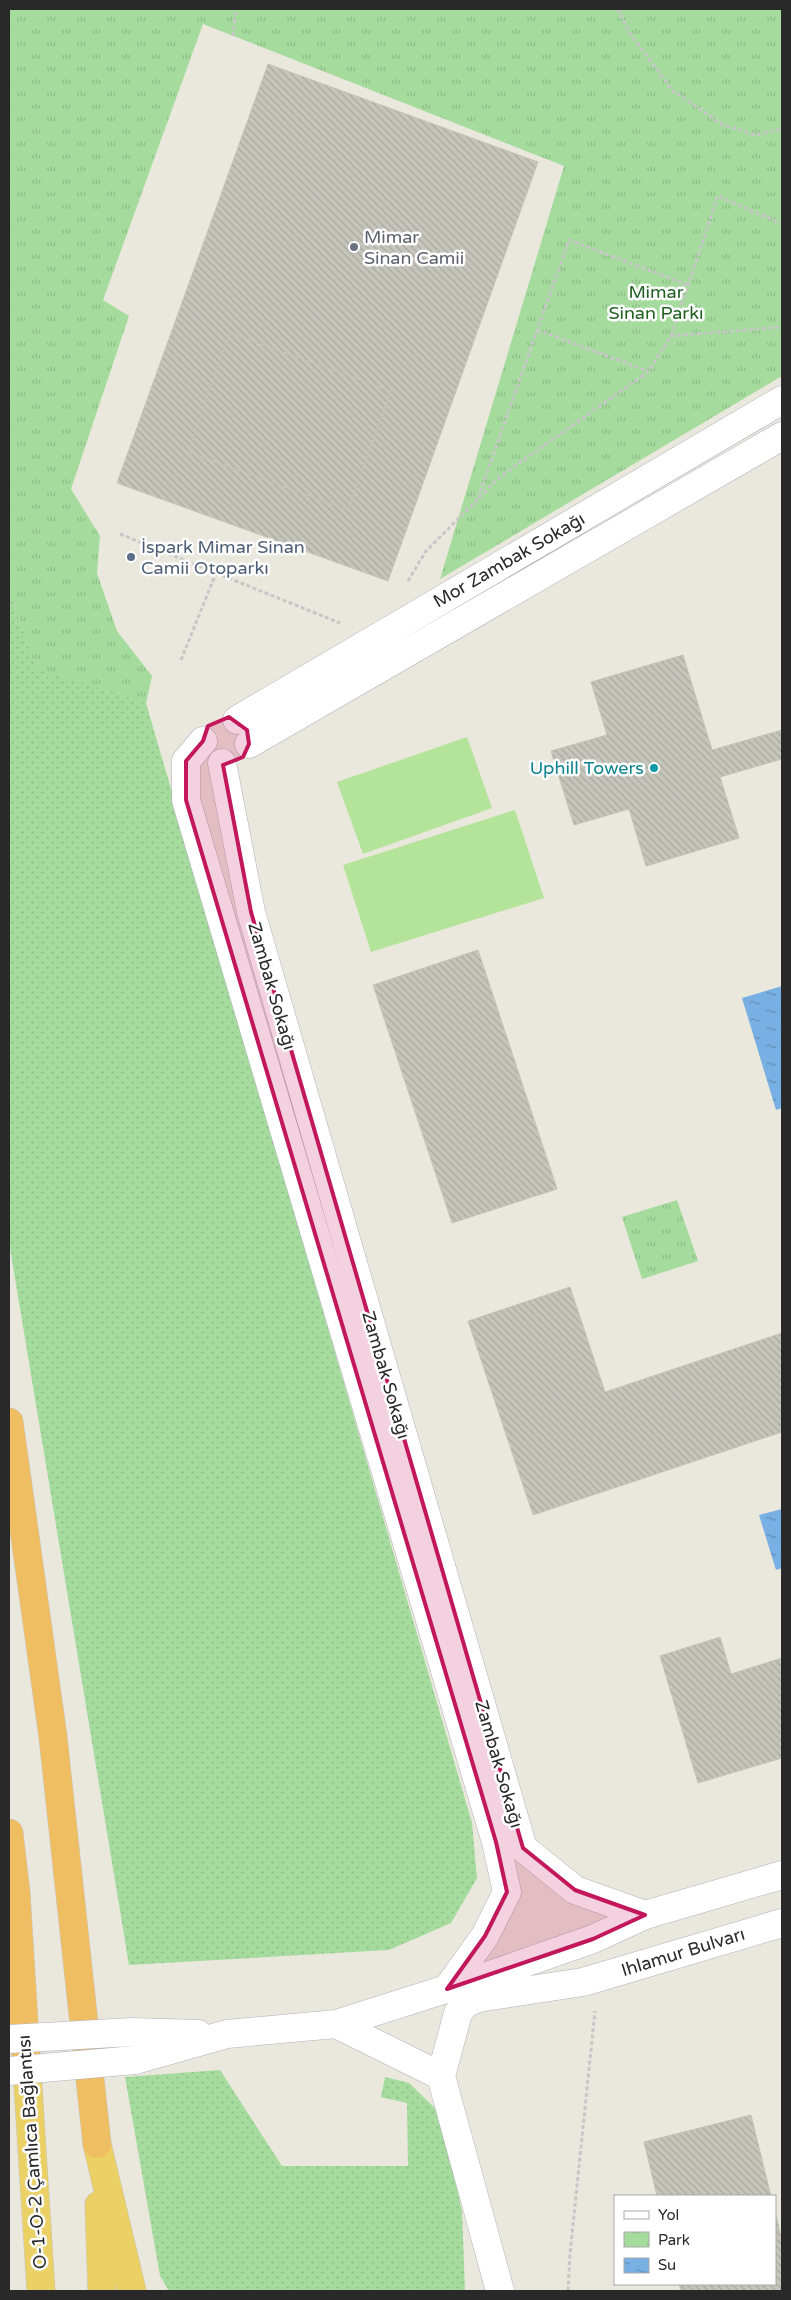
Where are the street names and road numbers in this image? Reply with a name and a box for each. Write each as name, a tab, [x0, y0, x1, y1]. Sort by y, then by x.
street label: Mor Zambak Sokağı	[429, 508, 589, 612]
street label: Zambak Sokağı	[243, 920, 301, 1052]
street label: Zambak Sokağı	[357, 1309, 415, 1441]
street label: Zambak Sokağı	[470, 1698, 528, 1830]
street label: Ihlamur Bulvarı	[618, 1923, 748, 1981]
street label: O-1-O-2 Çamlıca Bağlantısı	[13, 2034, 51, 2270]

